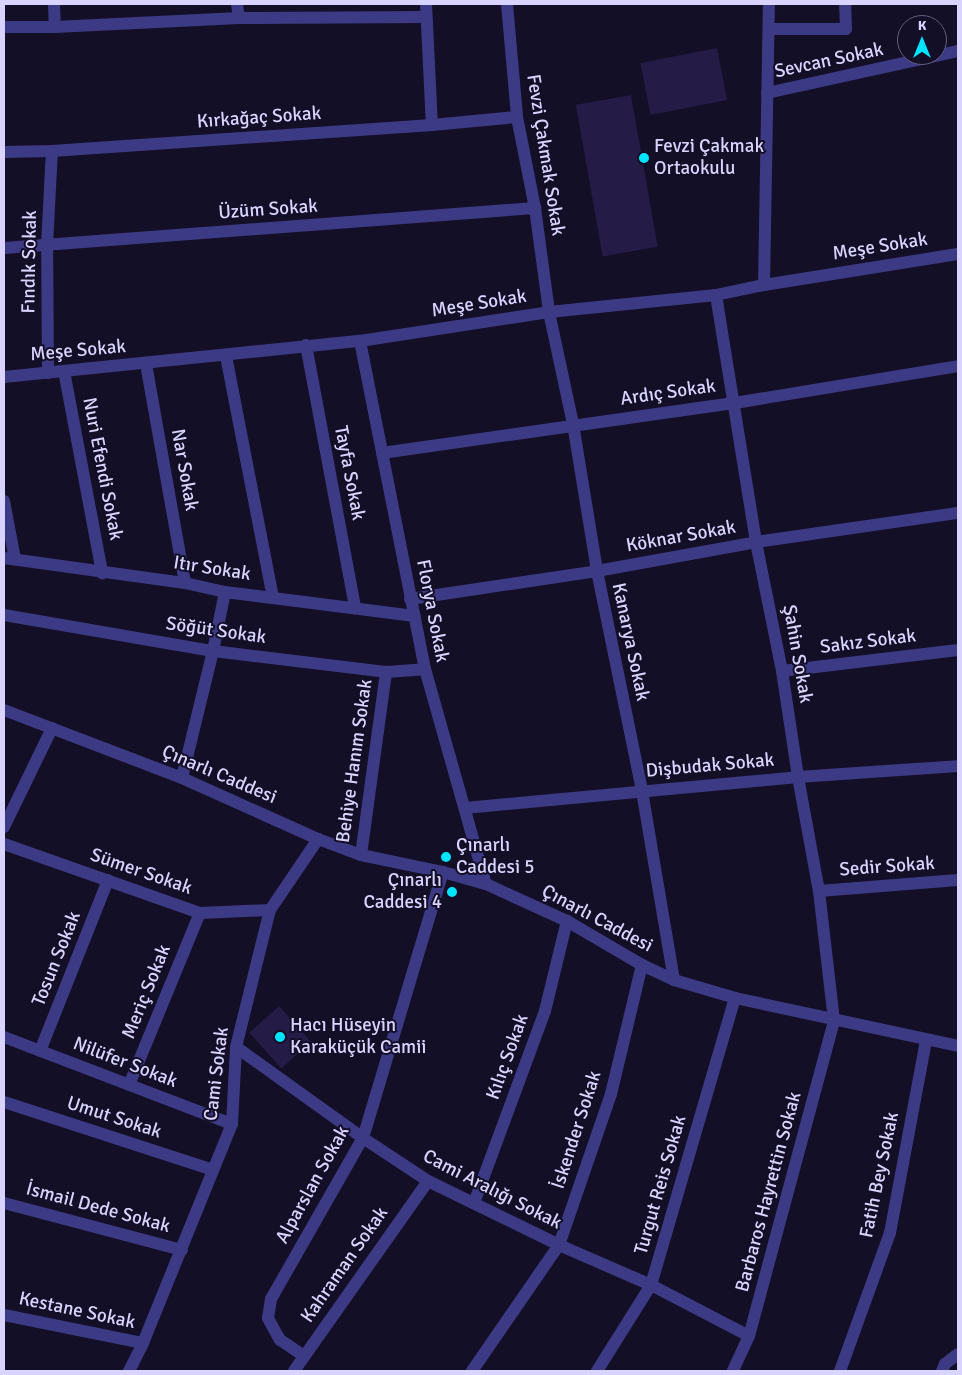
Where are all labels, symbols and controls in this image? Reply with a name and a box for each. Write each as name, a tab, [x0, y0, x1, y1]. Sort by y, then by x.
north arrow	[897, 15, 947, 65]
text: K	[918, 17, 926, 34]
street label: Sevcan Sokak	[773, 38, 885, 84]
street label: Fevzi Çakmak Sokak	[521, 73, 569, 237]
street label: Kırkağaç Sokak	[196, 102, 322, 134]
place label: Fevzi Çakmak Ortaokulu	[654, 136, 764, 180]
marker: Fevzi Çakmak Ortaokulu	[638, 152, 650, 164]
street label: Üzüm Sokak	[218, 195, 318, 225]
street label: Fındık Sokak	[18, 210, 42, 314]
street label: Meşe Sokak	[831, 228, 929, 266]
street label: Meşe Sokak	[430, 285, 528, 323]
street label: Meşe Sokak	[29, 335, 127, 367]
street label: Ardıç Sokak	[619, 375, 717, 411]
street label: Nuri Efendi Sokak	[77, 396, 127, 542]
street label: Tayfa Sokak	[329, 424, 369, 522]
street label: Nar Sokak	[166, 427, 202, 513]
street label: Köknar Sokak	[625, 516, 737, 558]
street label: Itır Sokak	[172, 552, 252, 586]
street label: Florya Sokak	[411, 558, 453, 664]
street label: Kanarya Sokak	[606, 581, 654, 703]
street label: Şahin Sokak	[777, 603, 817, 705]
street label: Söğüt Sokak	[164, 613, 268, 649]
street label: Sakız Sokak	[819, 625, 917, 659]
street label: Behiye Hanım Sokak	[332, 678, 378, 844]
street label: Çınarlı Caddesi	[158, 741, 280, 809]
street label: Dişbudak Sokak	[645, 749, 775, 783]
place label: Çınarlı Caddesi 5	[456, 835, 534, 879]
street label: Sümer Sokak	[87, 844, 195, 900]
marker: Çınarlı Caddesi 5	[440, 851, 452, 863]
street label: Sedir Sokak	[839, 852, 935, 882]
place label: Çınarlı Caddesi 4	[364, 870, 442, 914]
street label: Çınarlı Caddesi	[538, 880, 656, 958]
marker: Çınarlı Caddesi 4	[446, 886, 458, 898]
street label: Tosun Sokak	[28, 908, 86, 1010]
street label: Meriç Sokak	[118, 942, 176, 1042]
street label: Kılıç Sokak	[482, 1011, 534, 1103]
place label: Hacı Hüseyin Karaküçük Camii	[290, 1015, 426, 1059]
street label: Cami Sokak	[200, 1026, 234, 1122]
marker: Hacı Hüseyin Karaküçük Camii	[274, 1031, 286, 1043]
street label: Nilüfer Sokak	[70, 1033, 180, 1093]
street label: İskender Sokak	[547, 1068, 607, 1192]
street label: Barbaros Hayrettin Sokak	[731, 1089, 807, 1295]
street label: Umut Sokak	[64, 1092, 164, 1144]
street label: Fatih Bey Sokak	[856, 1110, 904, 1240]
street label: Turgut Reis Sokak	[630, 1113, 692, 1257]
street label: Alparslan Sokak	[271, 1122, 355, 1248]
street label: Cami Aralığı Sokak	[419, 1145, 565, 1235]
street label: İsmail Dede Sokak	[23, 1178, 173, 1238]
street label: Kahraman Sokak	[297, 1203, 393, 1327]
street label: Kestane Sokak	[17, 1288, 137, 1334]

